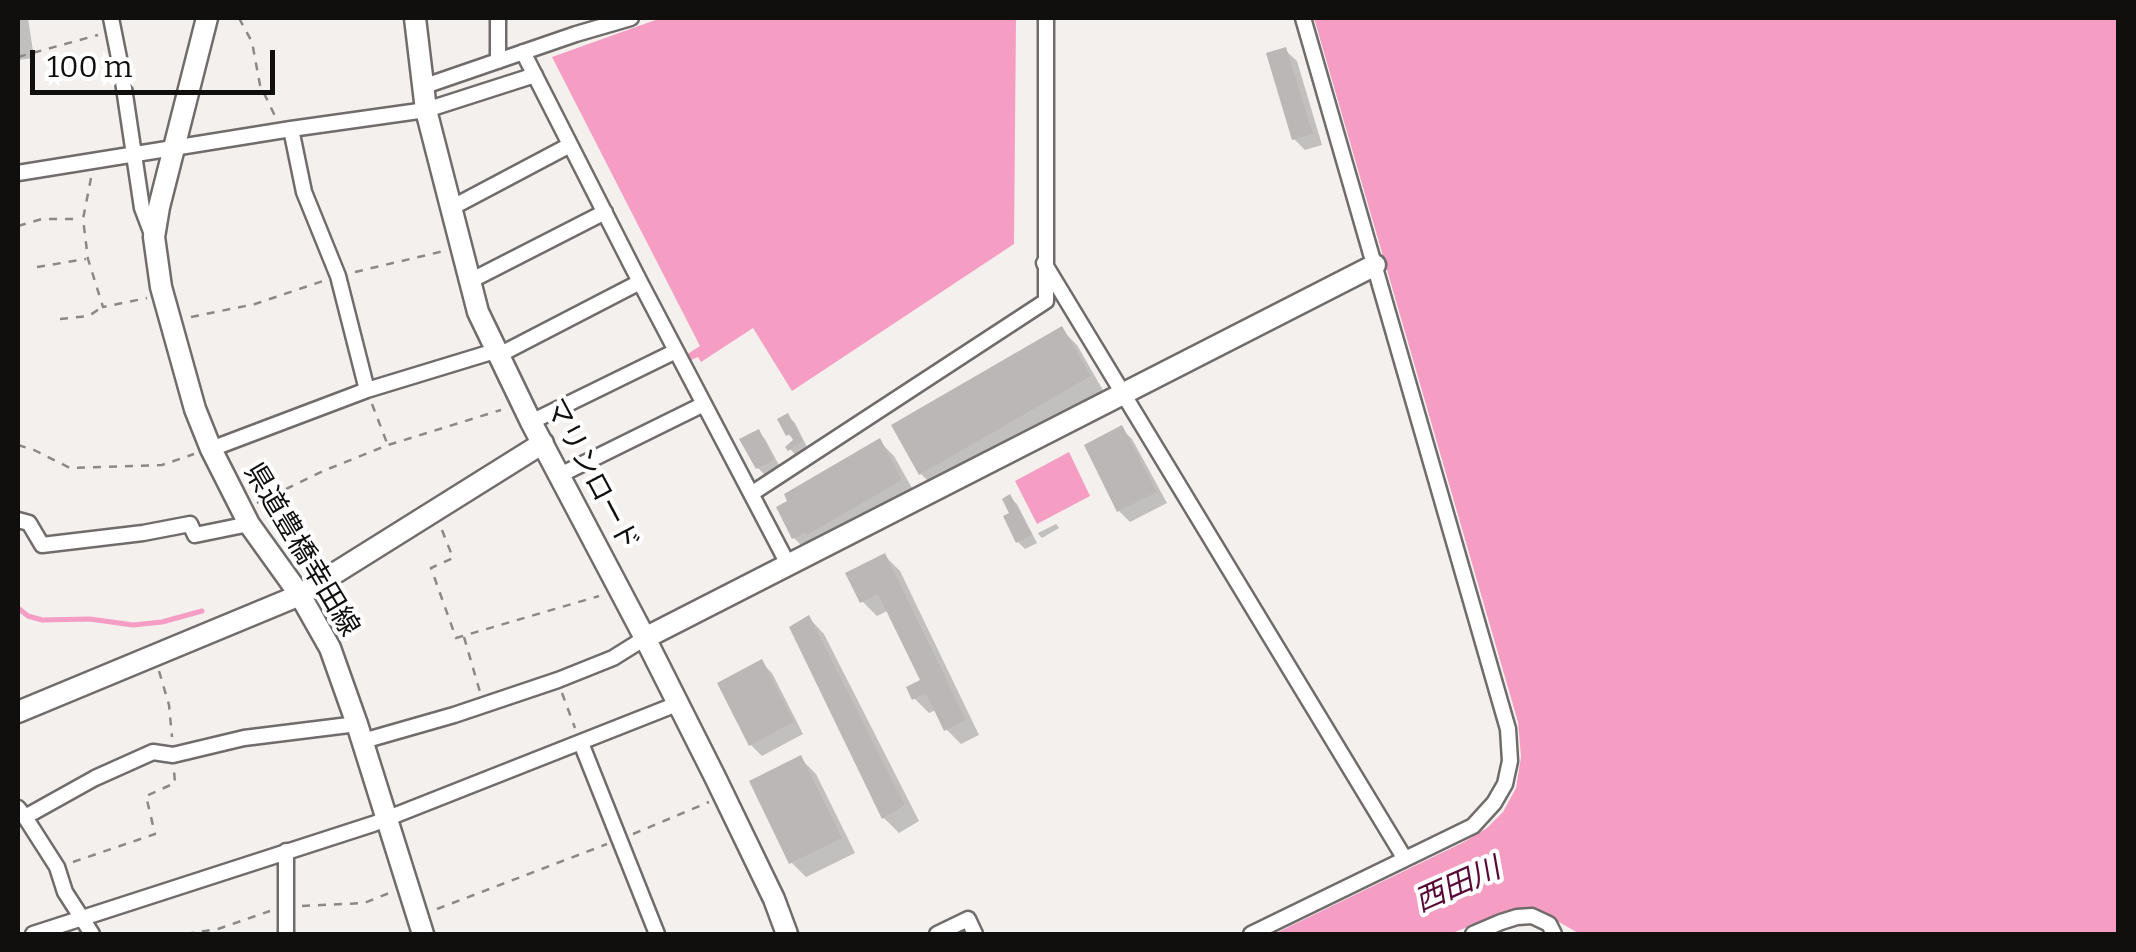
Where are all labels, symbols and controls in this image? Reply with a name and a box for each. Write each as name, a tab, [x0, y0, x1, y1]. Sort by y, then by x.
scale bar	[35, 30, 280, 92]
text: 100 m	[47, 49, 132, 85]
street label: マリンロード	[537, 393, 645, 557]
street label: 県道豊橋幸田線	[236, 457, 366, 643]
water label: 西田川	[1410, 851, 1506, 921]

